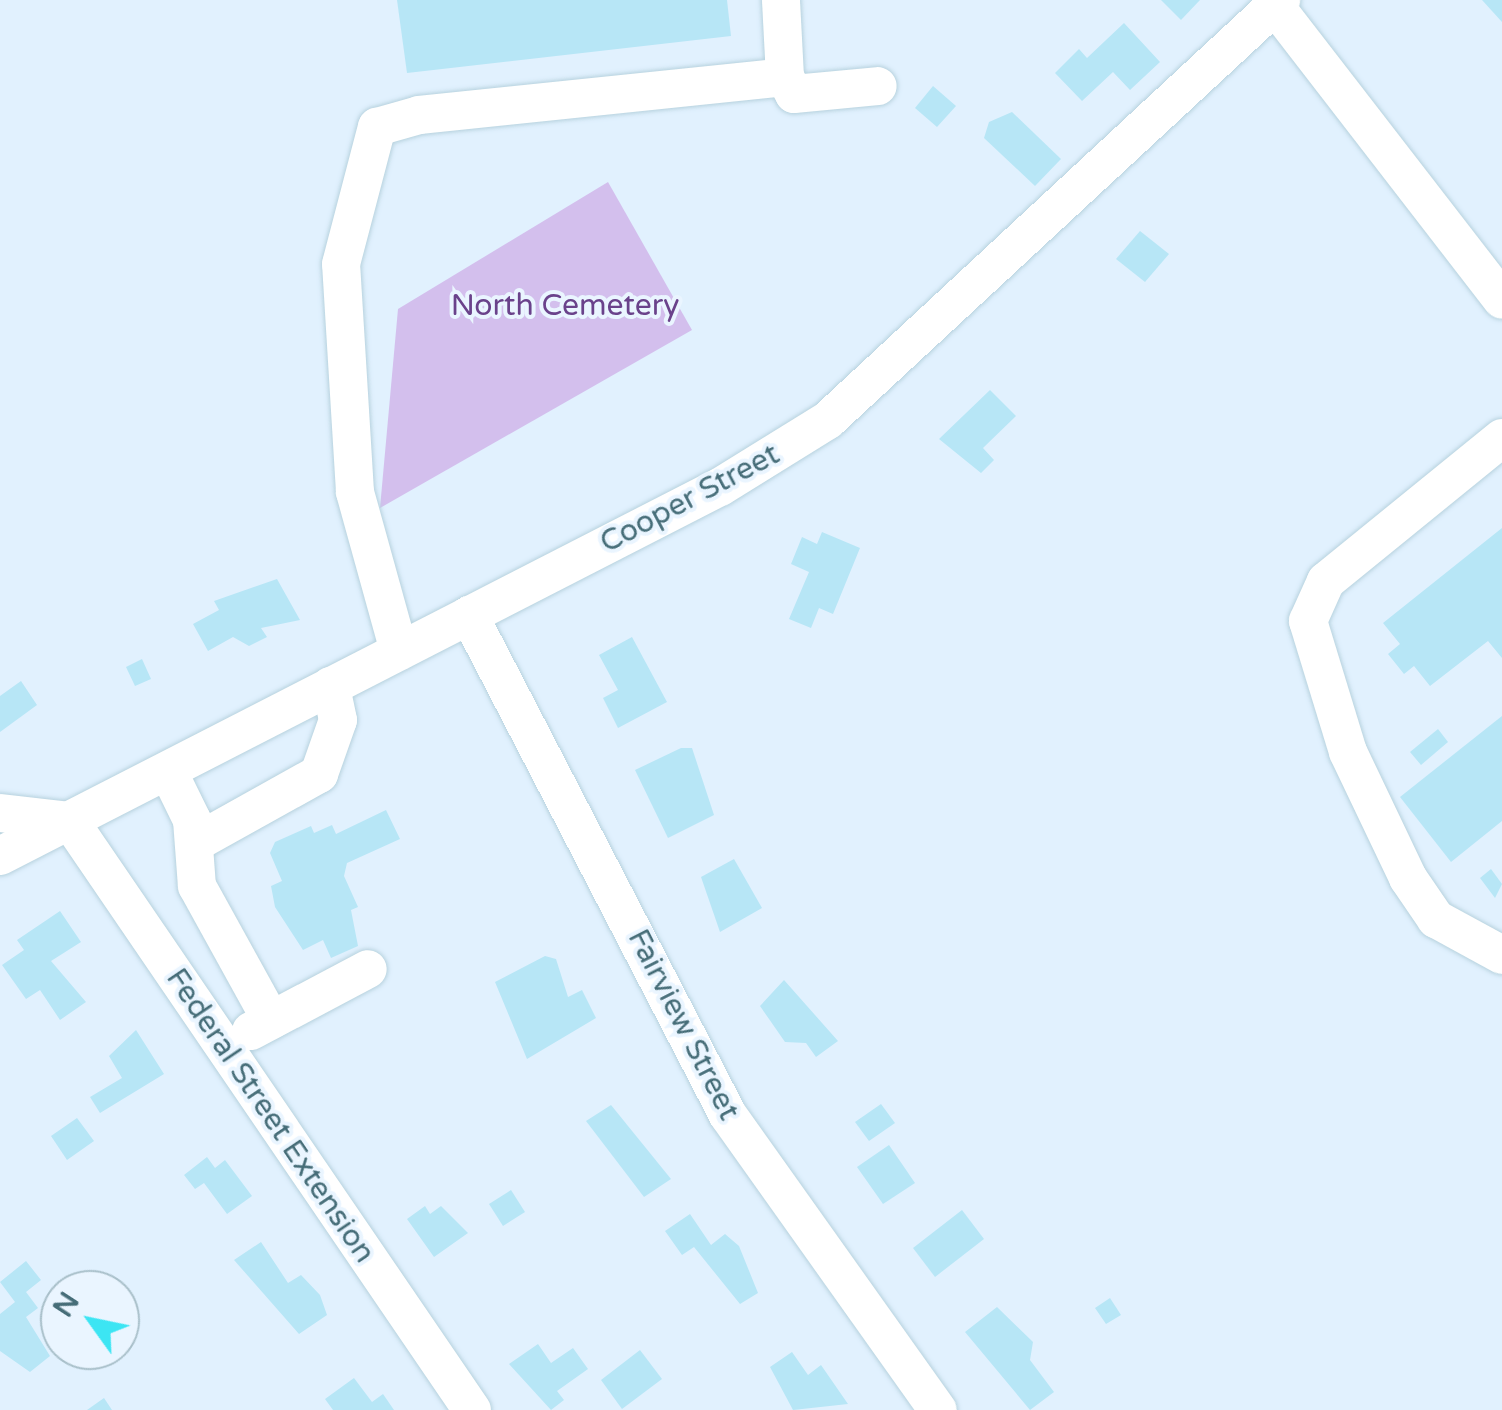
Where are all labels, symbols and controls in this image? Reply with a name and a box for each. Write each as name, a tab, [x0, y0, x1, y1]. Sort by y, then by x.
park label: North Cemetery	[451, 288, 679, 324]
street label: Cooper Street	[594, 437, 786, 561]
street label: Fairview Street	[619, 924, 747, 1126]
street label: Federal Street Extension	[158, 962, 382, 1270]
north arrow	[40, 1270, 140, 1370]
text: N	[46, 1286, 87, 1323]

